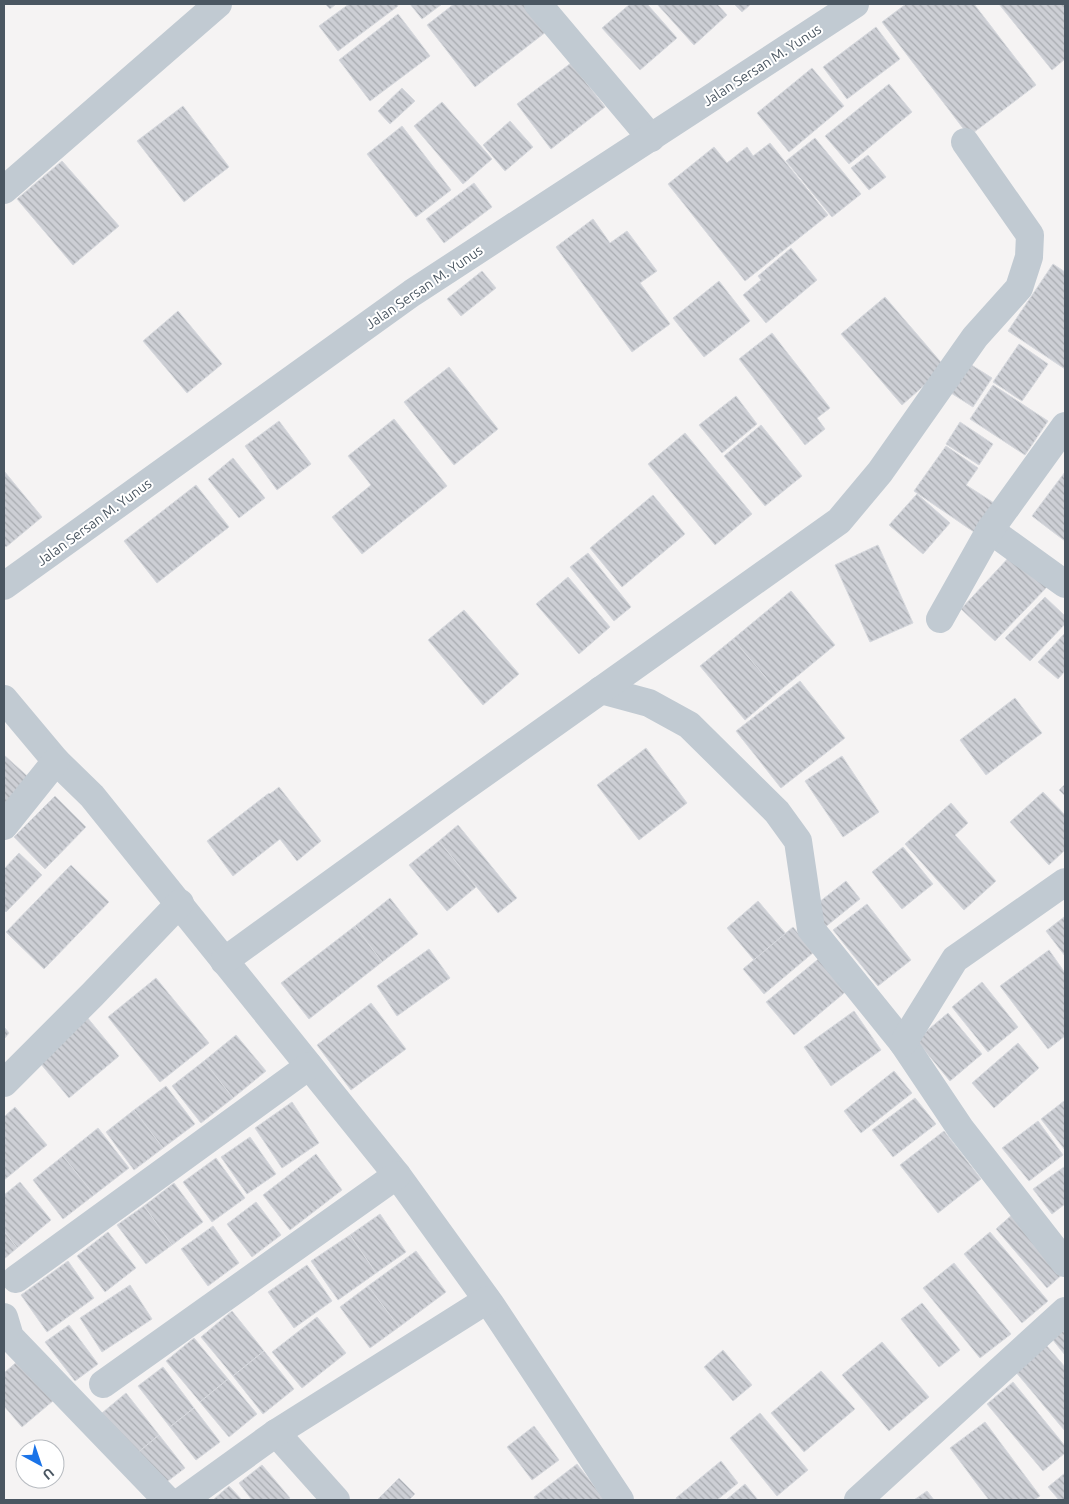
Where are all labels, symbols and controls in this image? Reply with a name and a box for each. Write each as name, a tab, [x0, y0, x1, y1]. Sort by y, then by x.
street label: Jalan Sersan M. Yunus	[700, 21, 824, 109]
street label: Jalan Sersan M. Yunus	[362, 242, 486, 332]
street label: Jalan Sersan M. Yunus	[34, 475, 154, 569]
north arrow	[15, 1439, 65, 1489]
text: U	[39, 1465, 57, 1483]

